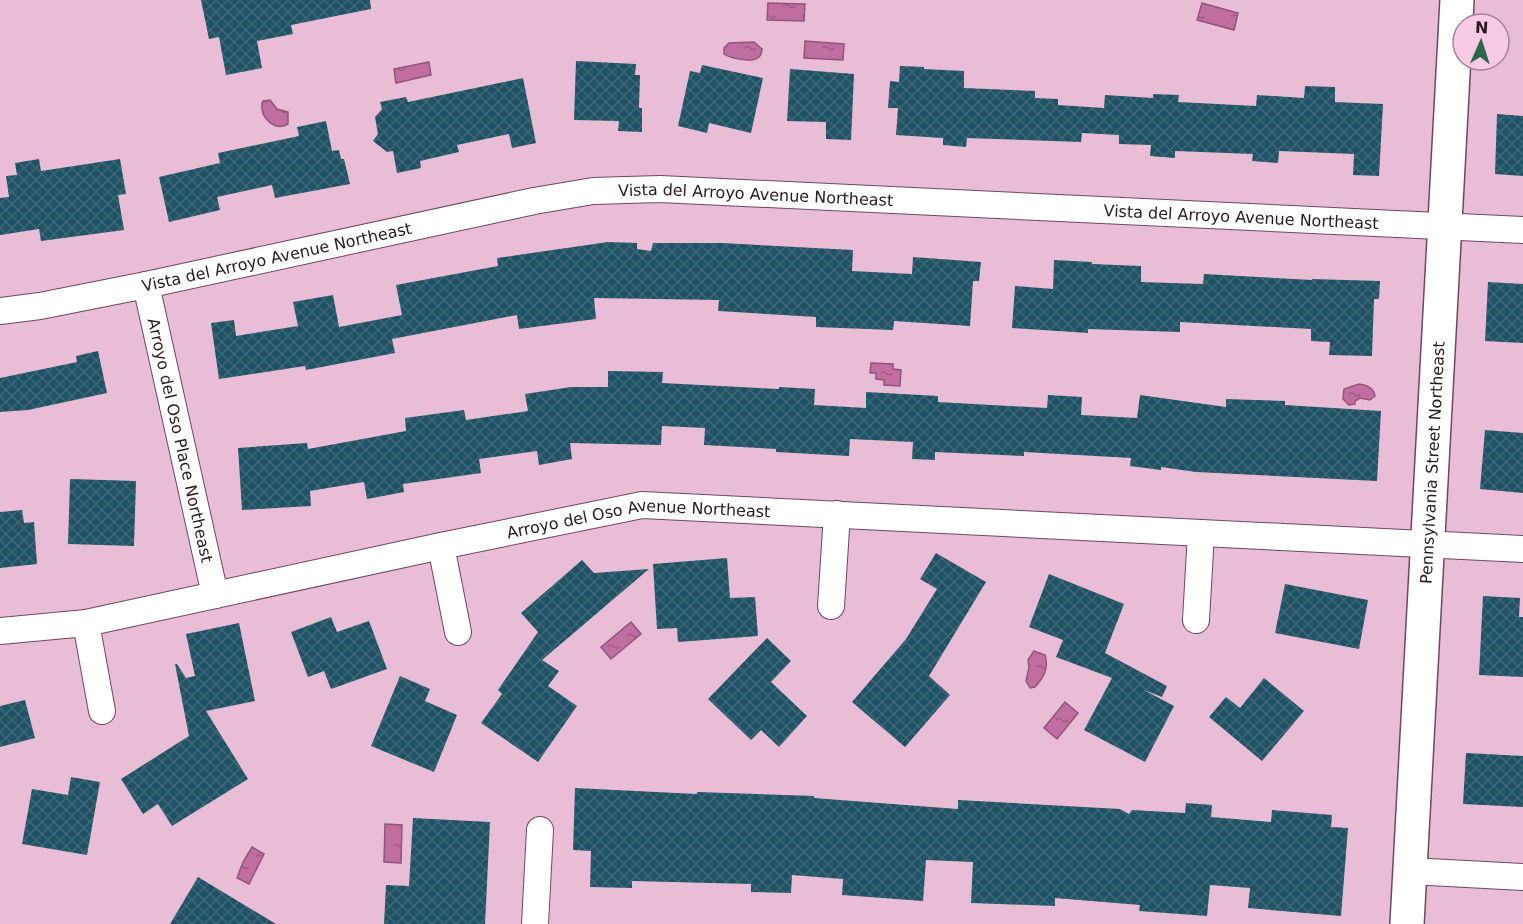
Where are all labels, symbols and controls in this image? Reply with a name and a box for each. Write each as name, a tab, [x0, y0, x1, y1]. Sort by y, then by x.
north arrow	[1451, 12, 1511, 72]
text: N	[1475, 18, 1489, 37]
street label: Vista del Arroyo Avenue Northeast	[618, 180, 894, 210]
street label: Vista del Arroyo Avenue Northeast	[1103, 201, 1379, 233]
street label: Vista del Arroyo Avenue Northeast	[140, 219, 413, 296]
street label: Arroyo del Oso Place Northeast	[144, 316, 216, 564]
street label: Pennsylvania Street Northeast	[1416, 341, 1449, 585]
street label: Arroyo del Oso Avenue Northeast	[505, 495, 771, 542]

